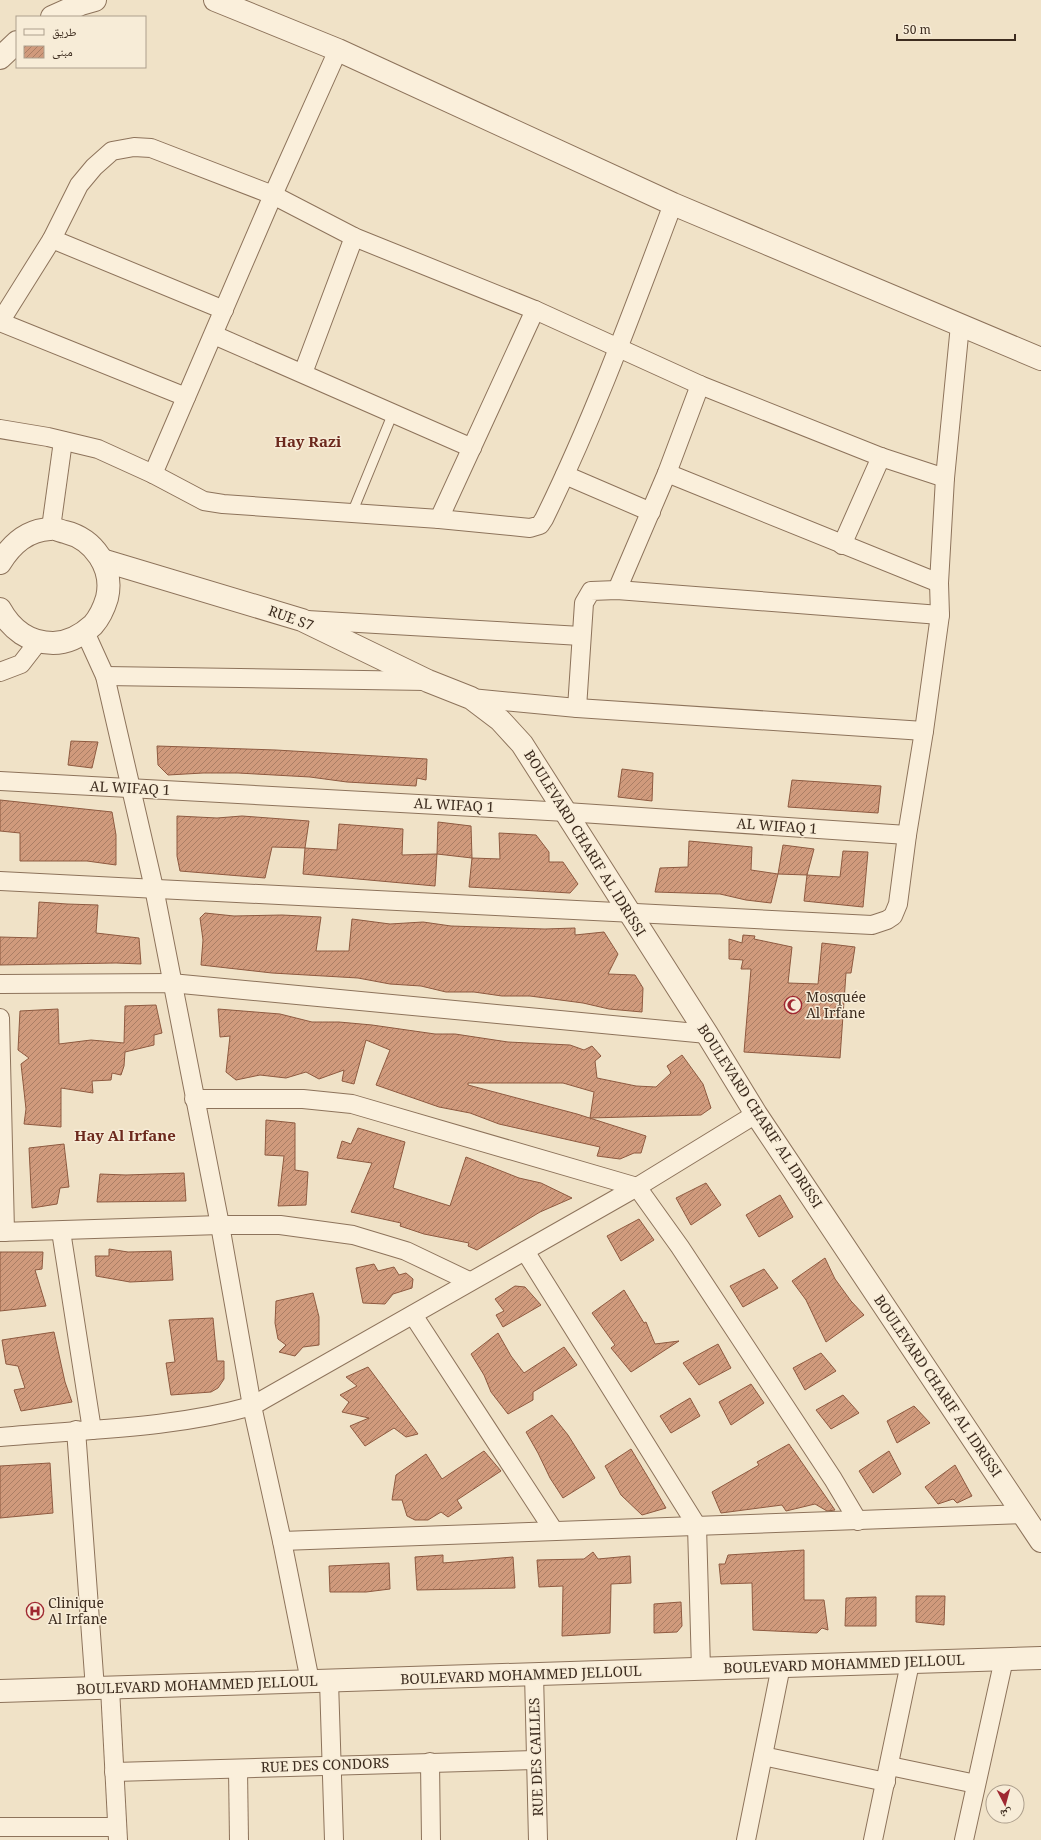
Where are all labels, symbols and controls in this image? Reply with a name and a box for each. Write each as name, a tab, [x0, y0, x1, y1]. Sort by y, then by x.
legend	[16, 16, 146, 68]
scale bar	[897, 16, 1015, 42]
text: 50 m	[903, 21, 931, 38]
text: طريق	[52, 23, 77, 40]
text: مبنى	[52, 43, 73, 60]
district label: Hay Razi	[275, 431, 342, 451]
street label: RUE S7	[266, 601, 317, 635]
street label: BOULEVARD CHARIF AL IDRISSI	[520, 746, 651, 939]
street label: AL WIFAQ 1	[89, 776, 171, 799]
street label: AL WIFAQ 1	[413, 793, 495, 816]
street label: AL WIFAQ 1	[736, 813, 818, 838]
place label: Mosquée Al Irfane	[806, 987, 866, 1022]
mosque icon: Mosquée Al Irfane	[783, 995, 803, 1015]
street label: BOULEVARD CHARIF AL IDRISSI	[694, 1020, 827, 1211]
district label: Hay Al Irfane	[74, 1125, 176, 1145]
street label: BOULEVARD CHARIF AL IDRISSI	[870, 1291, 1007, 1481]
place label: Clinique Al Irfane	[48, 1593, 107, 1628]
hospital icon: Clinique Al Irfane	[25, 1601, 45, 1621]
street label: BOULEVARD MOHAMMED JELLOUL	[723, 1650, 965, 1677]
street label: BOULEVARD MOHAMMED JELLOUL	[400, 1661, 642, 1688]
street label: BOULEVARD MOHAMMED JELLOUL	[76, 1671, 318, 1698]
street label: RUE DES CAILLES	[524, 1697, 547, 1817]
street label: RUE DES CONDORS	[260, 1753, 390, 1776]
north arrow	[985, 1784, 1025, 1824]
text: ش	[999, 1805, 1013, 1823]

